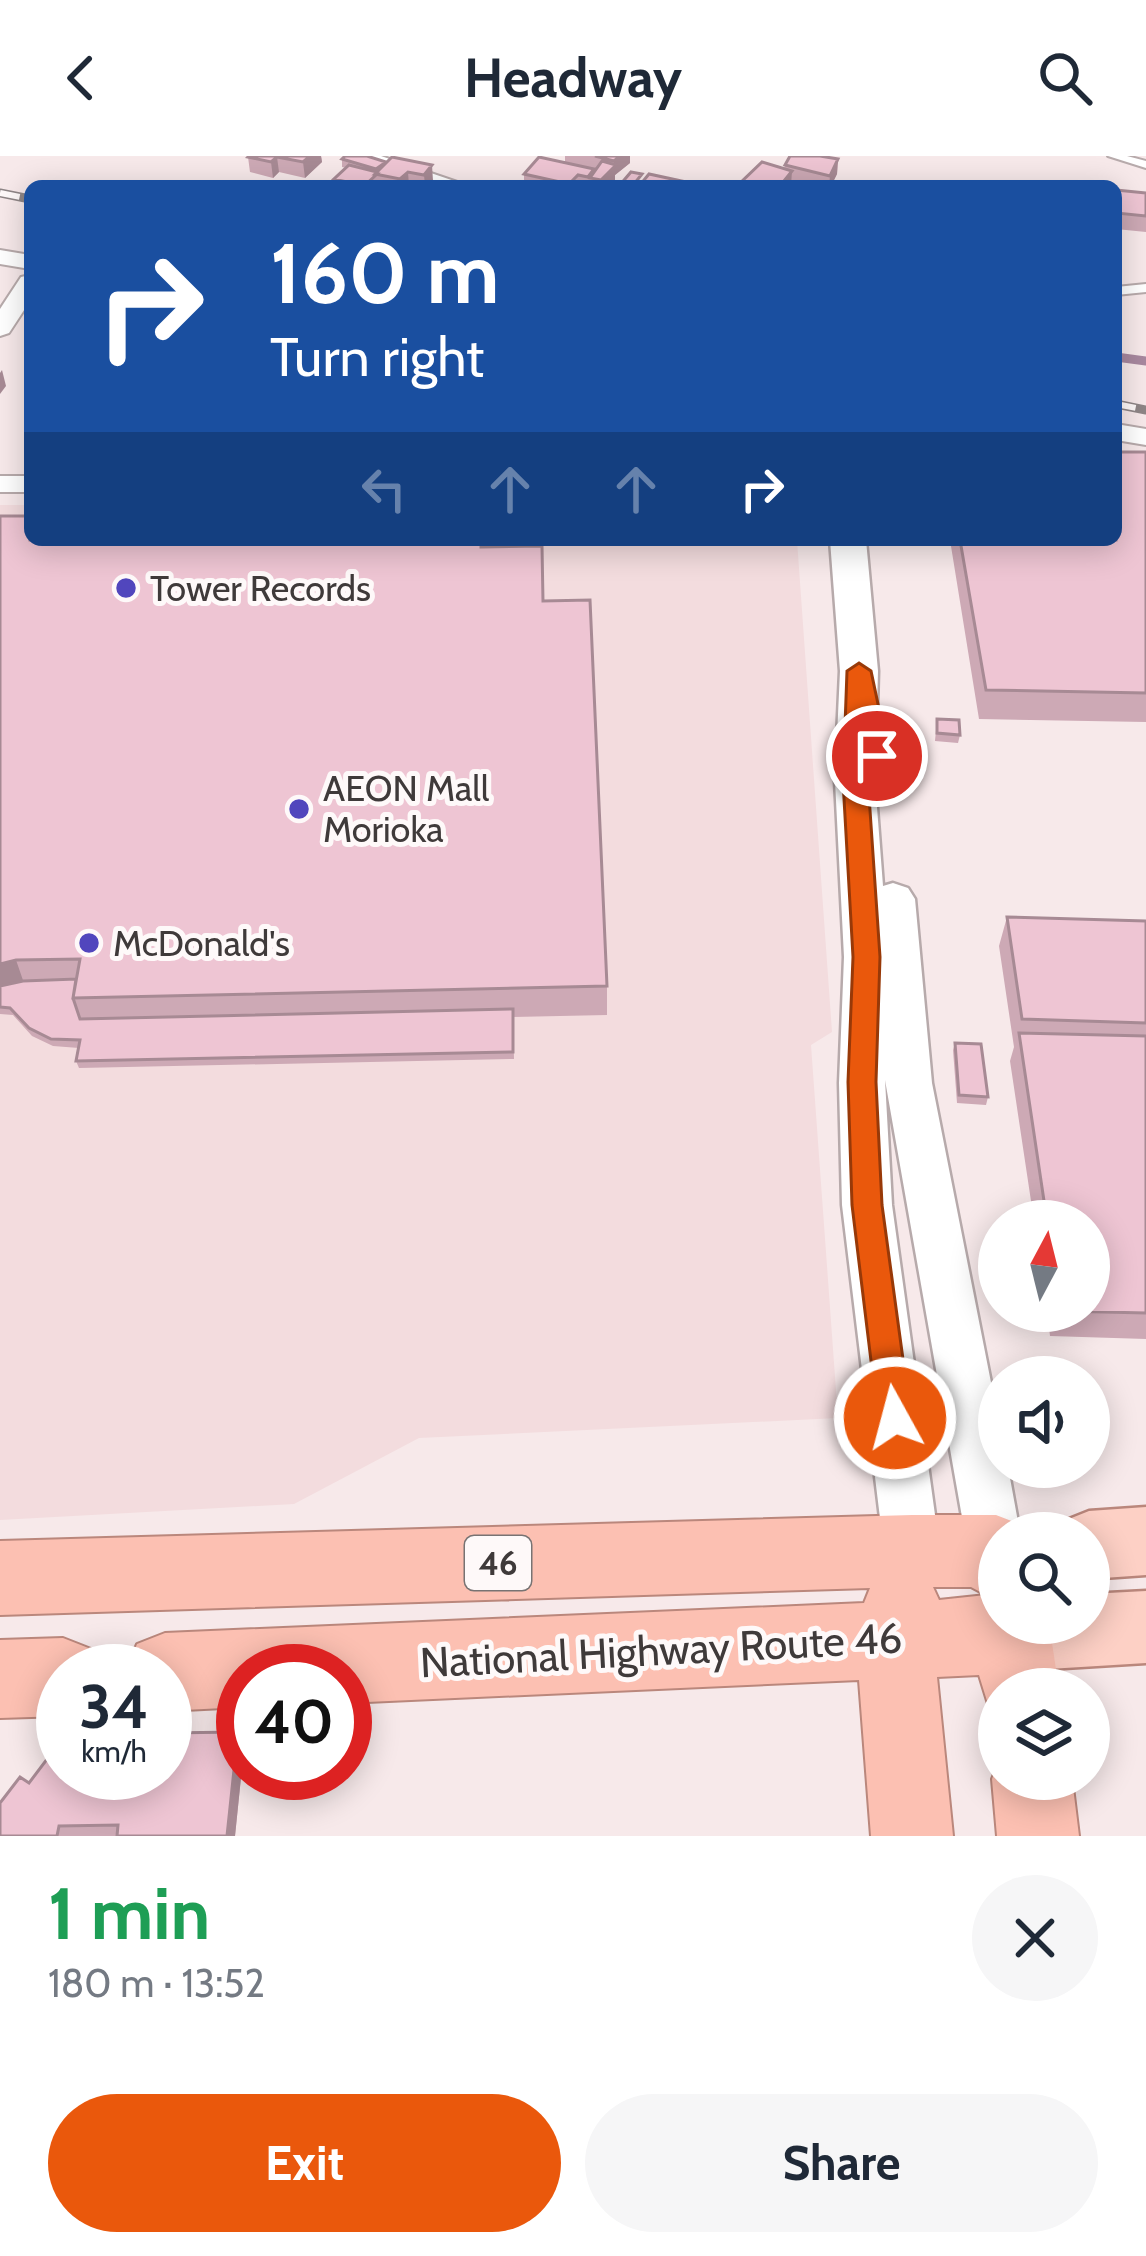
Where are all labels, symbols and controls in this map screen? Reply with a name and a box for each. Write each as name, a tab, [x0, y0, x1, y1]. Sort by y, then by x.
icon: back	[48, 45, 114, 111]
text: Headway	[464, 45, 682, 111]
icon: search	[1032, 45, 1098, 111]
text: 160 m	[270, 222, 499, 324]
icon: right	[72, 228, 228, 384]
text: Turn right	[270, 324, 484, 390]
icon: left	[351, 456, 417, 522]
icon: ahead	[477, 456, 543, 522]
icon: ahead	[603, 456, 669, 522]
icon: right	[729, 456, 795, 522]
place label: Tower Records	[150, 566, 371, 610]
marker: Tower Records	[113, 575, 139, 601]
pin	[826, 705, 928, 807]
icon: arrive	[844, 723, 910, 789]
place label: AEON Mall Morioka	[323, 766, 490, 851]
marker: AEON Mall Morioka	[286, 796, 312, 822]
place label: McDonald's	[113, 921, 290, 965]
marker: McDonald's	[76, 930, 102, 956]
north arrow	[978, 1200, 1110, 1332]
map controls	[978, 1200, 1110, 1800]
position arrow	[832, 1355, 958, 1481]
button: sound	[978, 1356, 1110, 1488]
button: search	[978, 1512, 1110, 1644]
road number: 46	[465, 1536, 531, 1590]
street label: National Highway Route 46	[419, 1611, 903, 1689]
speed limit sign: 40	[216, 1644, 372, 1800]
button: layers	[978, 1668, 1110, 1800]
text: 34	[79, 1670, 149, 1743]
text: km/h	[81, 1733, 147, 1770]
text: 1 min	[48, 1870, 210, 1957]
button: close	[972, 1875, 1098, 2001]
text: 180 m · 13:52	[48, 1959, 265, 2007]
button: Exit	[48, 2094, 561, 2232]
button: Share	[585, 2094, 1098, 2232]

